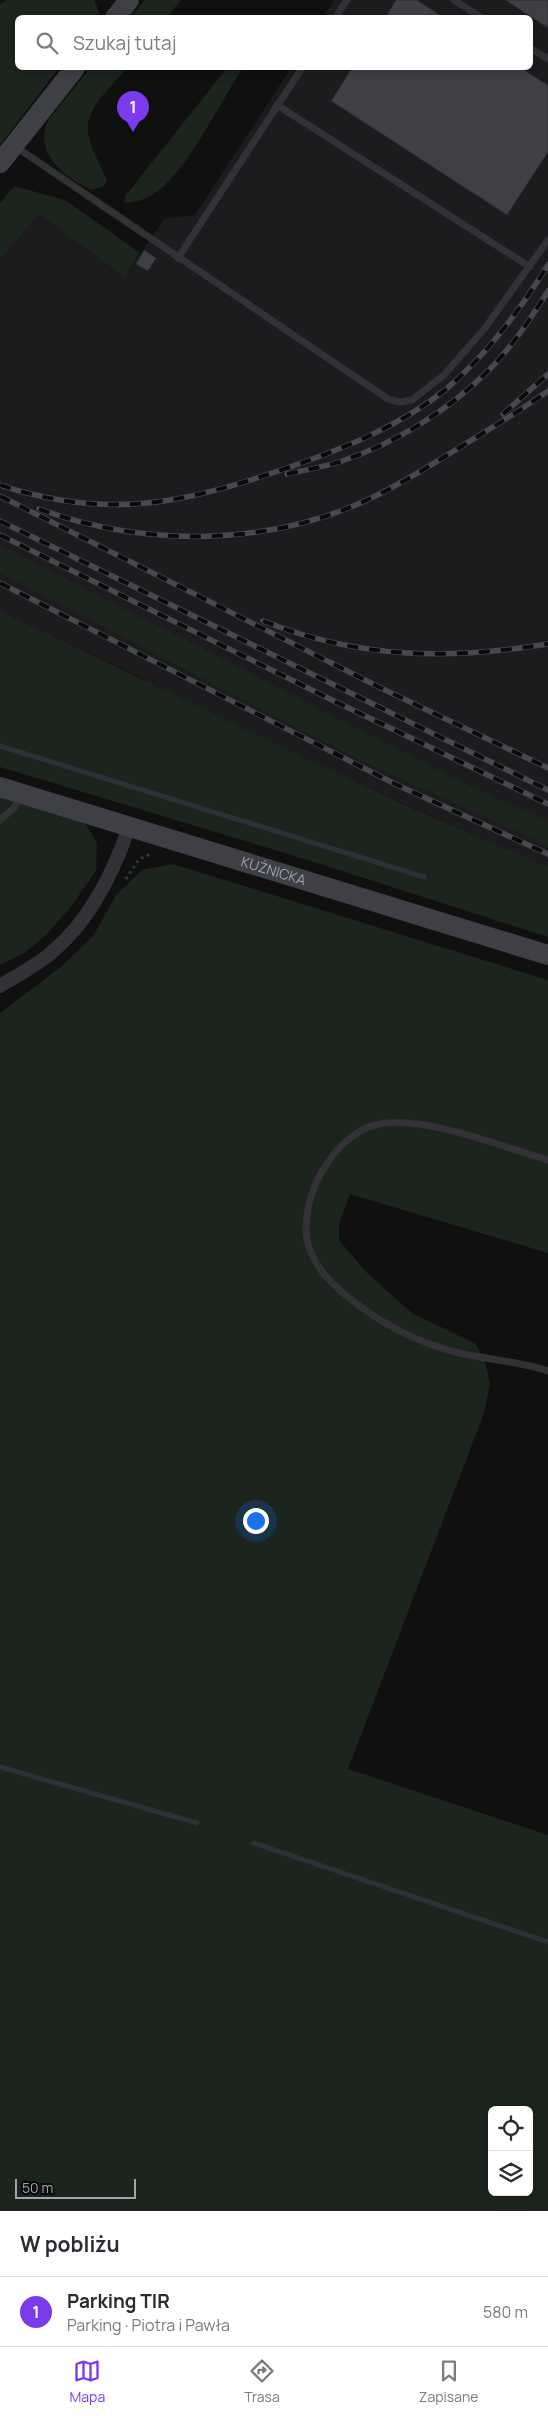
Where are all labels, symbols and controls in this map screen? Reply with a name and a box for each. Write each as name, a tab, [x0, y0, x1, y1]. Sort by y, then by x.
search box	[15, 15, 533, 70]
icon: search	[33, 29, 61, 57]
text: Szukaj tutaj	[73, 30, 176, 56]
pin: 1	[117, 91, 149, 132]
street label: KUŹNICKA	[239, 851, 308, 889]
your location	[243, 1508, 269, 1534]
map controls	[488, 2106, 533, 2196]
button: locate	[488, 2106, 533, 2151]
button: layers	[488, 2151, 533, 2196]
scale bar	[15, 2176, 136, 2199]
text: 50 m	[22, 2178, 53, 2197]
text: W pobliżu	[20, 2230, 120, 2258]
text: Parking TIR	[67, 2288, 170, 2314]
text: 1	[32, 2301, 40, 2323]
text: 580 m	[483, 2301, 528, 2323]
text: Parking · Piotra i Pawła	[67, 2314, 230, 2336]
tab: Mapa	[70, 2357, 105, 2406]
tab: Trasa	[244, 2357, 280, 2406]
tab: Zapisane	[419, 2357, 478, 2406]

